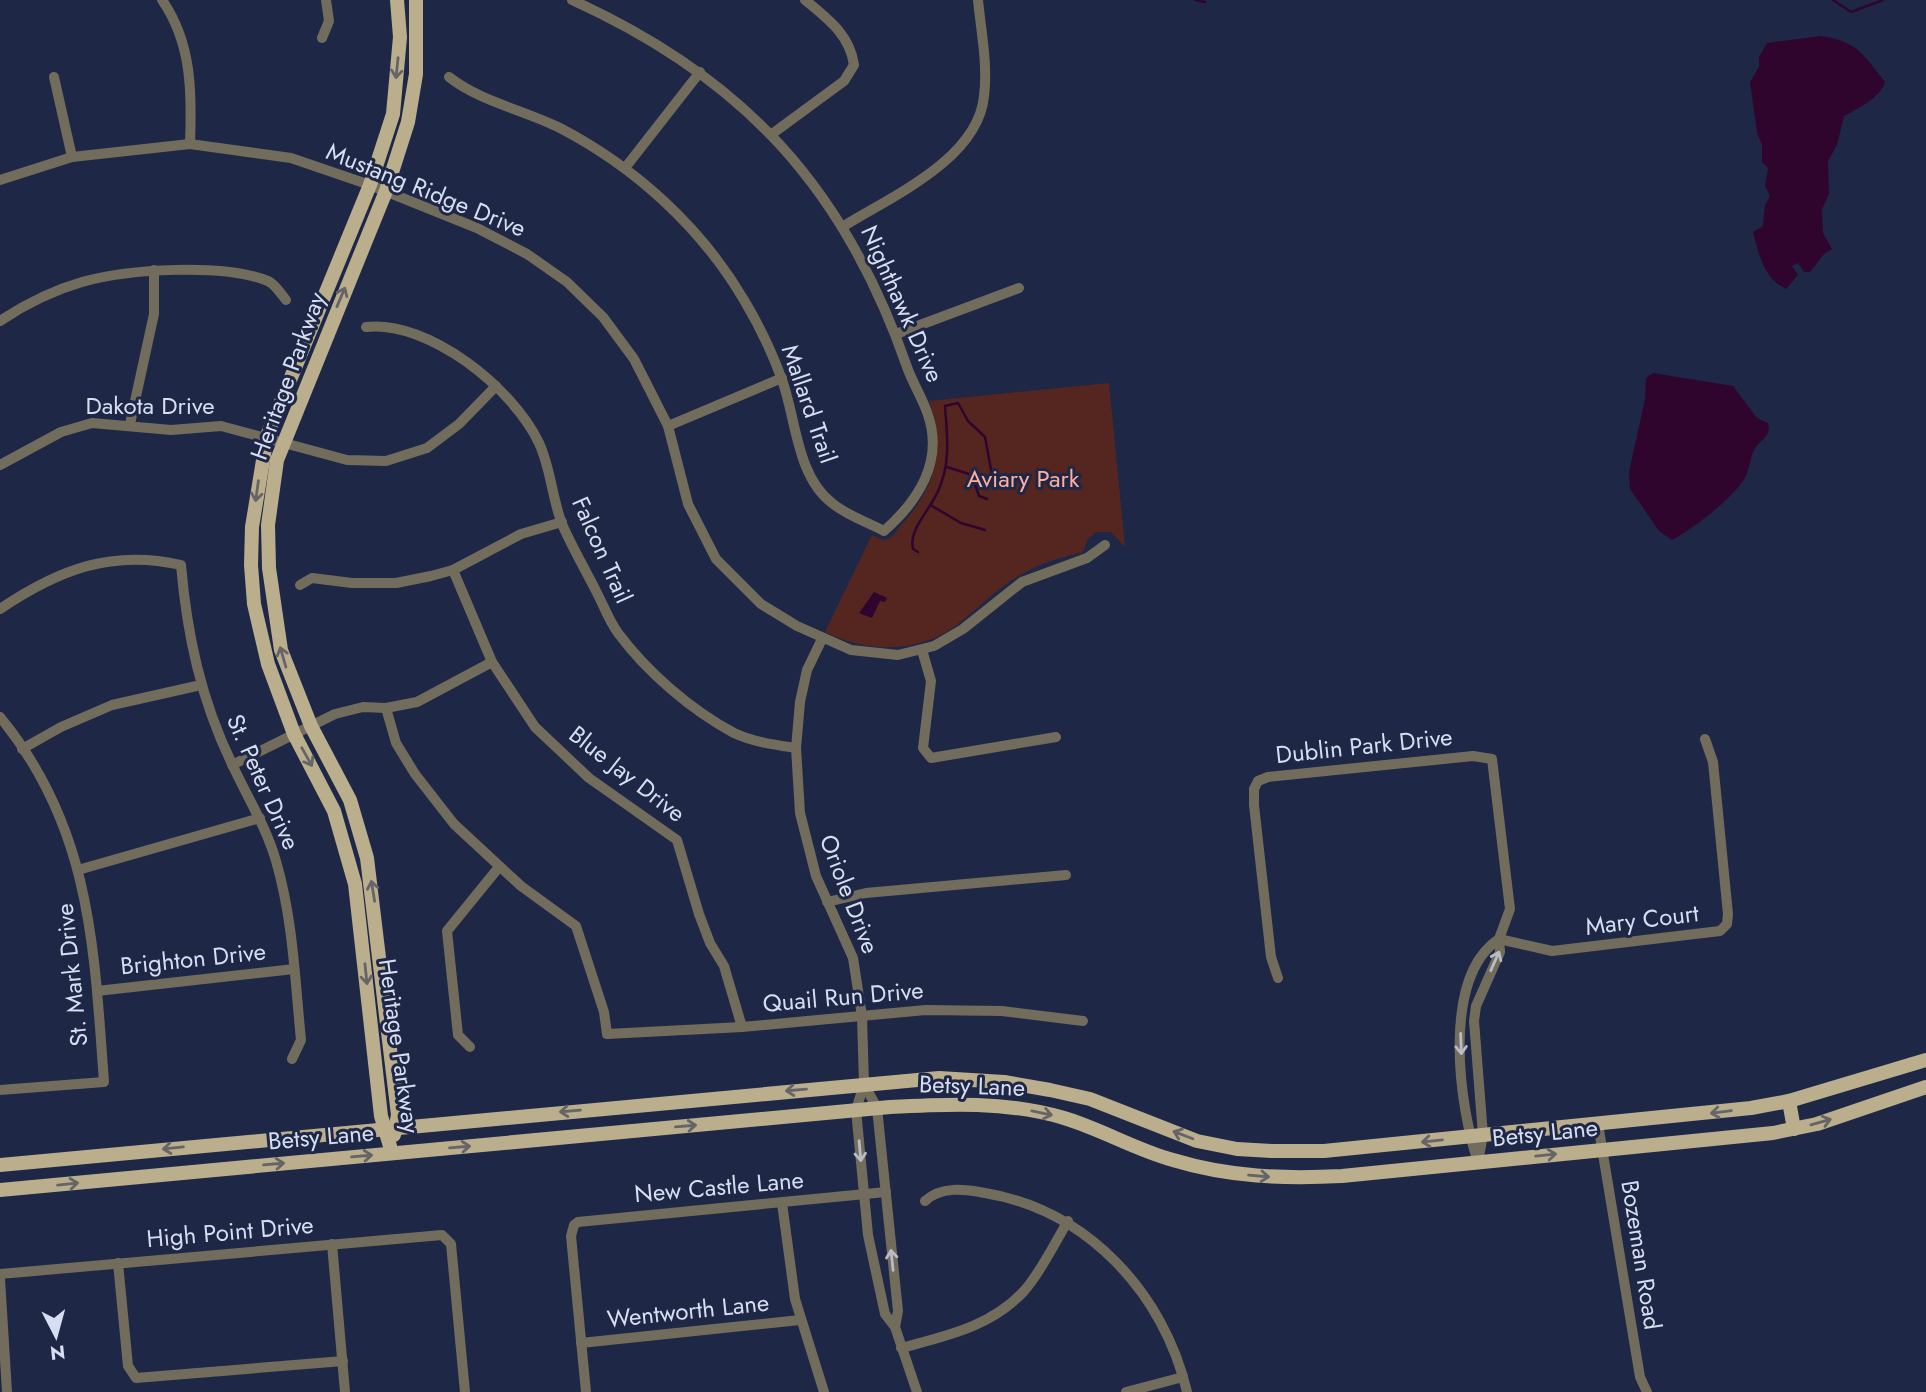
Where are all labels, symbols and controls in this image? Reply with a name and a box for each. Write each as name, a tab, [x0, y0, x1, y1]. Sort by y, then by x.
one-way arrow	[391, 56, 404, 79]
street label: Mustang Ridge Drive	[321, 134, 531, 246]
street label: Nighthawk Drive	[852, 220, 953, 388]
one-way arrow	[336, 286, 349, 308]
street label: Heritage Parkway	[241, 287, 334, 464]
street label: Mallard Trail	[773, 340, 846, 468]
street label: Dakota Drive	[85, 388, 215, 423]
park label: Aviary Park	[967, 461, 1080, 496]
one-way arrow	[250, 479, 263, 501]
street label: Falcon Trail	[563, 491, 642, 609]
one-way arrow	[276, 646, 289, 668]
street label: St. Peter Drive	[218, 708, 309, 855]
street label: Blue Jay Drive	[562, 717, 693, 830]
street label: Dublin Park Drive	[1274, 719, 1454, 772]
one-way arrow	[300, 746, 314, 766]
street label: Oriole Drive	[811, 829, 888, 958]
one-way arrow	[366, 880, 379, 903]
street label: Mary Court	[1583, 895, 1701, 944]
street label: St. Mark Drive	[47, 902, 96, 1048]
street label: Brighton Drive	[118, 933, 267, 984]
one-way arrow	[1489, 951, 1502, 973]
street label: Heritage Parkway	[370, 956, 429, 1136]
one-way arrow	[360, 962, 373, 985]
street label: Quail Run Drive	[761, 972, 925, 1021]
one-way arrow	[1454, 1033, 1467, 1056]
street label: Betsy Lane	[918, 1066, 1026, 1105]
one-way arrow	[786, 1084, 808, 1097]
one-way arrow	[559, 1105, 582, 1118]
one-way arrow	[1711, 1105, 1733, 1118]
one-way arrow	[1030, 1107, 1053, 1120]
street label: Betsy Lane	[1490, 1110, 1600, 1155]
street label: Betsy Lane	[267, 1114, 375, 1159]
one-way arrow	[1809, 1115, 1831, 1128]
one-way arrow	[674, 1119, 697, 1132]
one-way arrow	[1172, 1128, 1194, 1141]
one-way arrow	[1422, 1134, 1444, 1147]
one-way arrow	[854, 1139, 867, 1161]
one-way arrow	[448, 1140, 471, 1153]
one-way arrow	[162, 1142, 185, 1155]
one-way arrow	[350, 1149, 373, 1162]
one-way arrow	[1535, 1149, 1557, 1162]
one-way arrow	[262, 1157, 285, 1170]
street label: New Castle Lane	[633, 1162, 805, 1211]
one-way arrow	[1247, 1170, 1270, 1183]
one-way arrow	[56, 1177, 79, 1190]
street label: Bozeman Road	[1612, 1178, 1671, 1332]
street label: High Point Drive	[145, 1207, 315, 1256]
one-way arrow	[885, 1249, 898, 1272]
street label: Wentworth Lane	[605, 1285, 771, 1336]
north arrow	[21, 1301, 91, 1371]
text: N	[49, 1338, 67, 1367]

